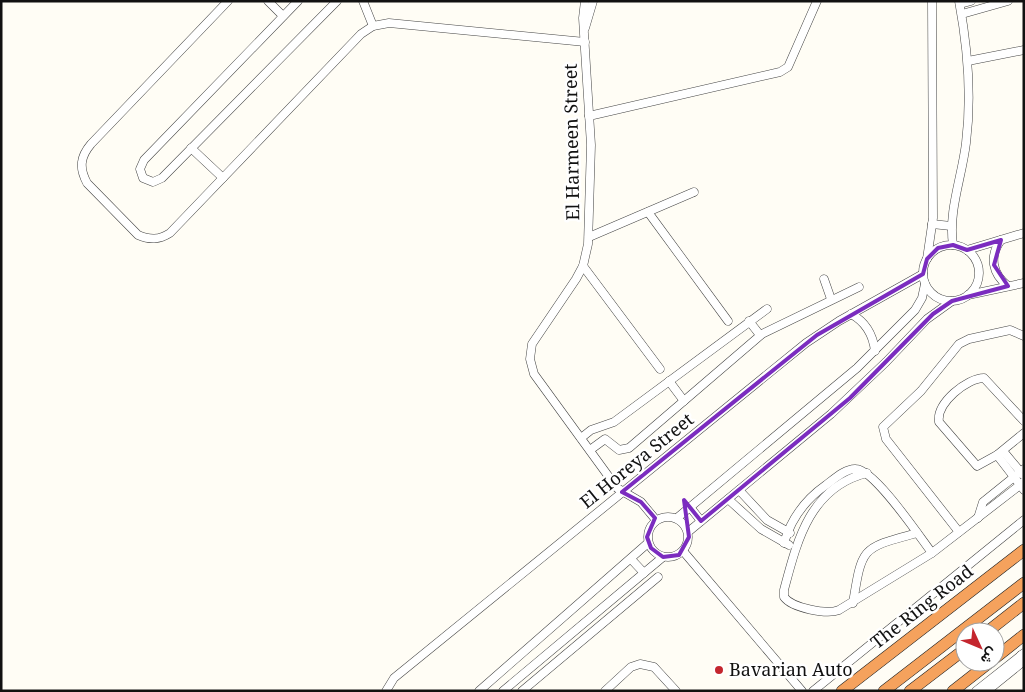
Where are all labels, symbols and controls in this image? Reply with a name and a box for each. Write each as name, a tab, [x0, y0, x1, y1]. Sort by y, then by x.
street label: El Harmeen Street	[558, 63, 584, 221]
street label: El Horeya Street	[575, 407, 698, 513]
street label: The Ring Road	[865, 559, 978, 654]
north arrow	[955, 622, 1005, 672]
text: ش	[977, 644, 1002, 669]
place label: Bavarian Auto	[729, 657, 853, 681]
marker: Bavarian Auto	[713, 664, 725, 676]

